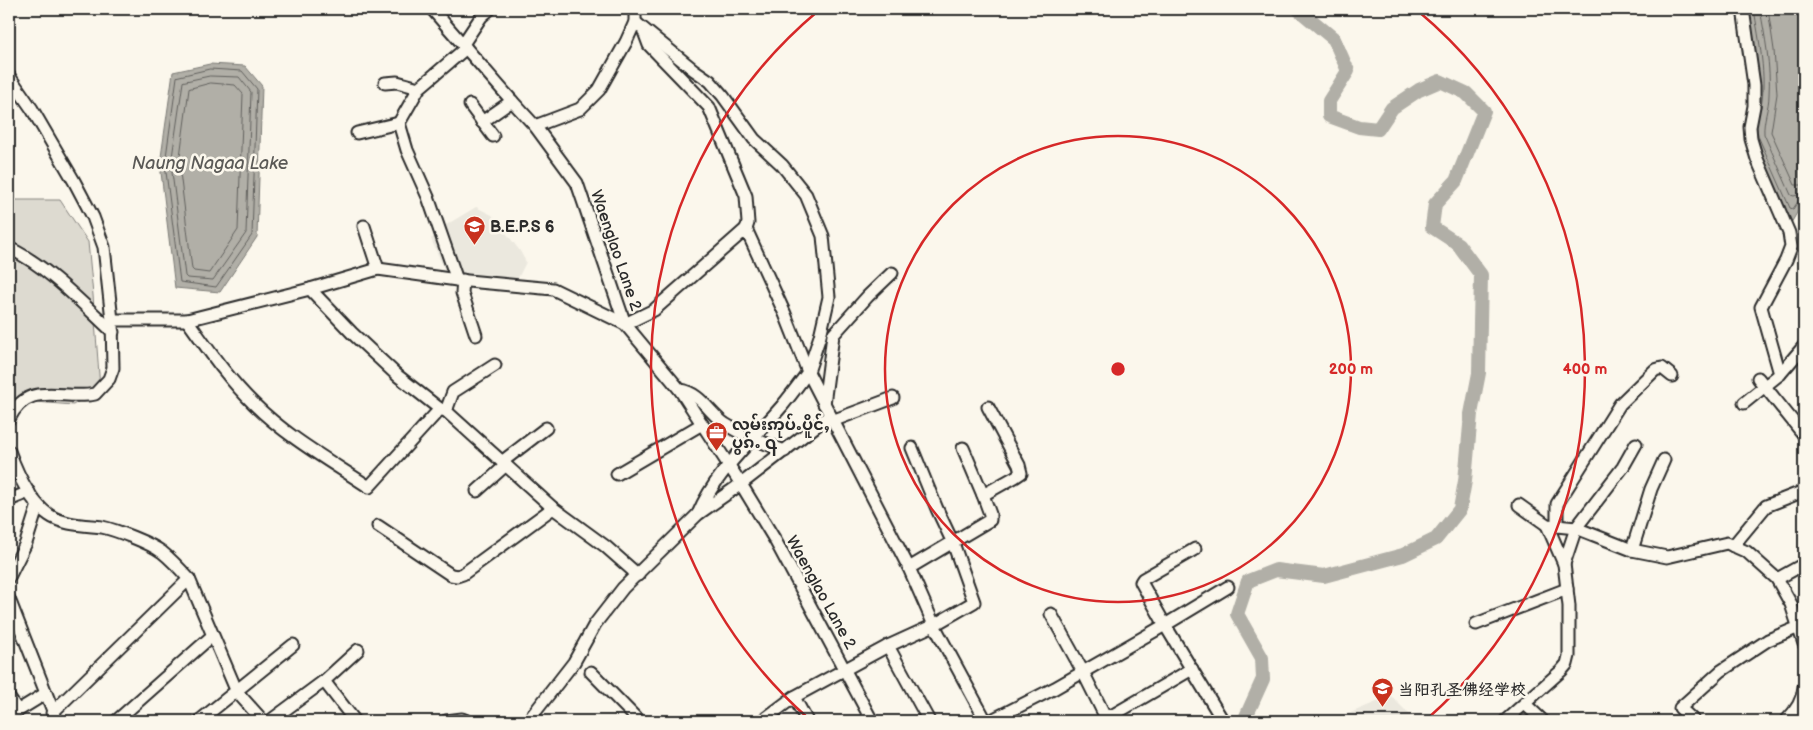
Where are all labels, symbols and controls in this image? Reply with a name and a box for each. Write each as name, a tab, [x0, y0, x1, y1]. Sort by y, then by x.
water label: Naung Nagaa Lake	[132, 153, 288, 174]
street label: Waenglao Lane 2	[586, 188, 645, 314]
school or university icon: B.E.P.S 6	[462, 214, 486, 245]
place label: B.E.P.S 6	[490, 218, 555, 237]
centre of rings	[1109, 360, 1127, 378]
text: 200 m	[1329, 360, 1373, 379]
text: 400 m	[1563, 360, 1607, 379]
place label: လုမ်းဢုပ်ႉပိူင်ႇ ပွၵ်ႉ ႖	[732, 413, 830, 456]
office icon: လုမ်းဢုပ်ႉပိူင်ႇ ပွၵ်ႉ ႖	[704, 421, 728, 452]
street label: Waenglao Lane 2	[782, 533, 860, 653]
school or university icon: 当阳孔圣佛经学校	[1370, 677, 1394, 708]
place label: 当阳孔圣佛经学校	[1398, 681, 1526, 700]

